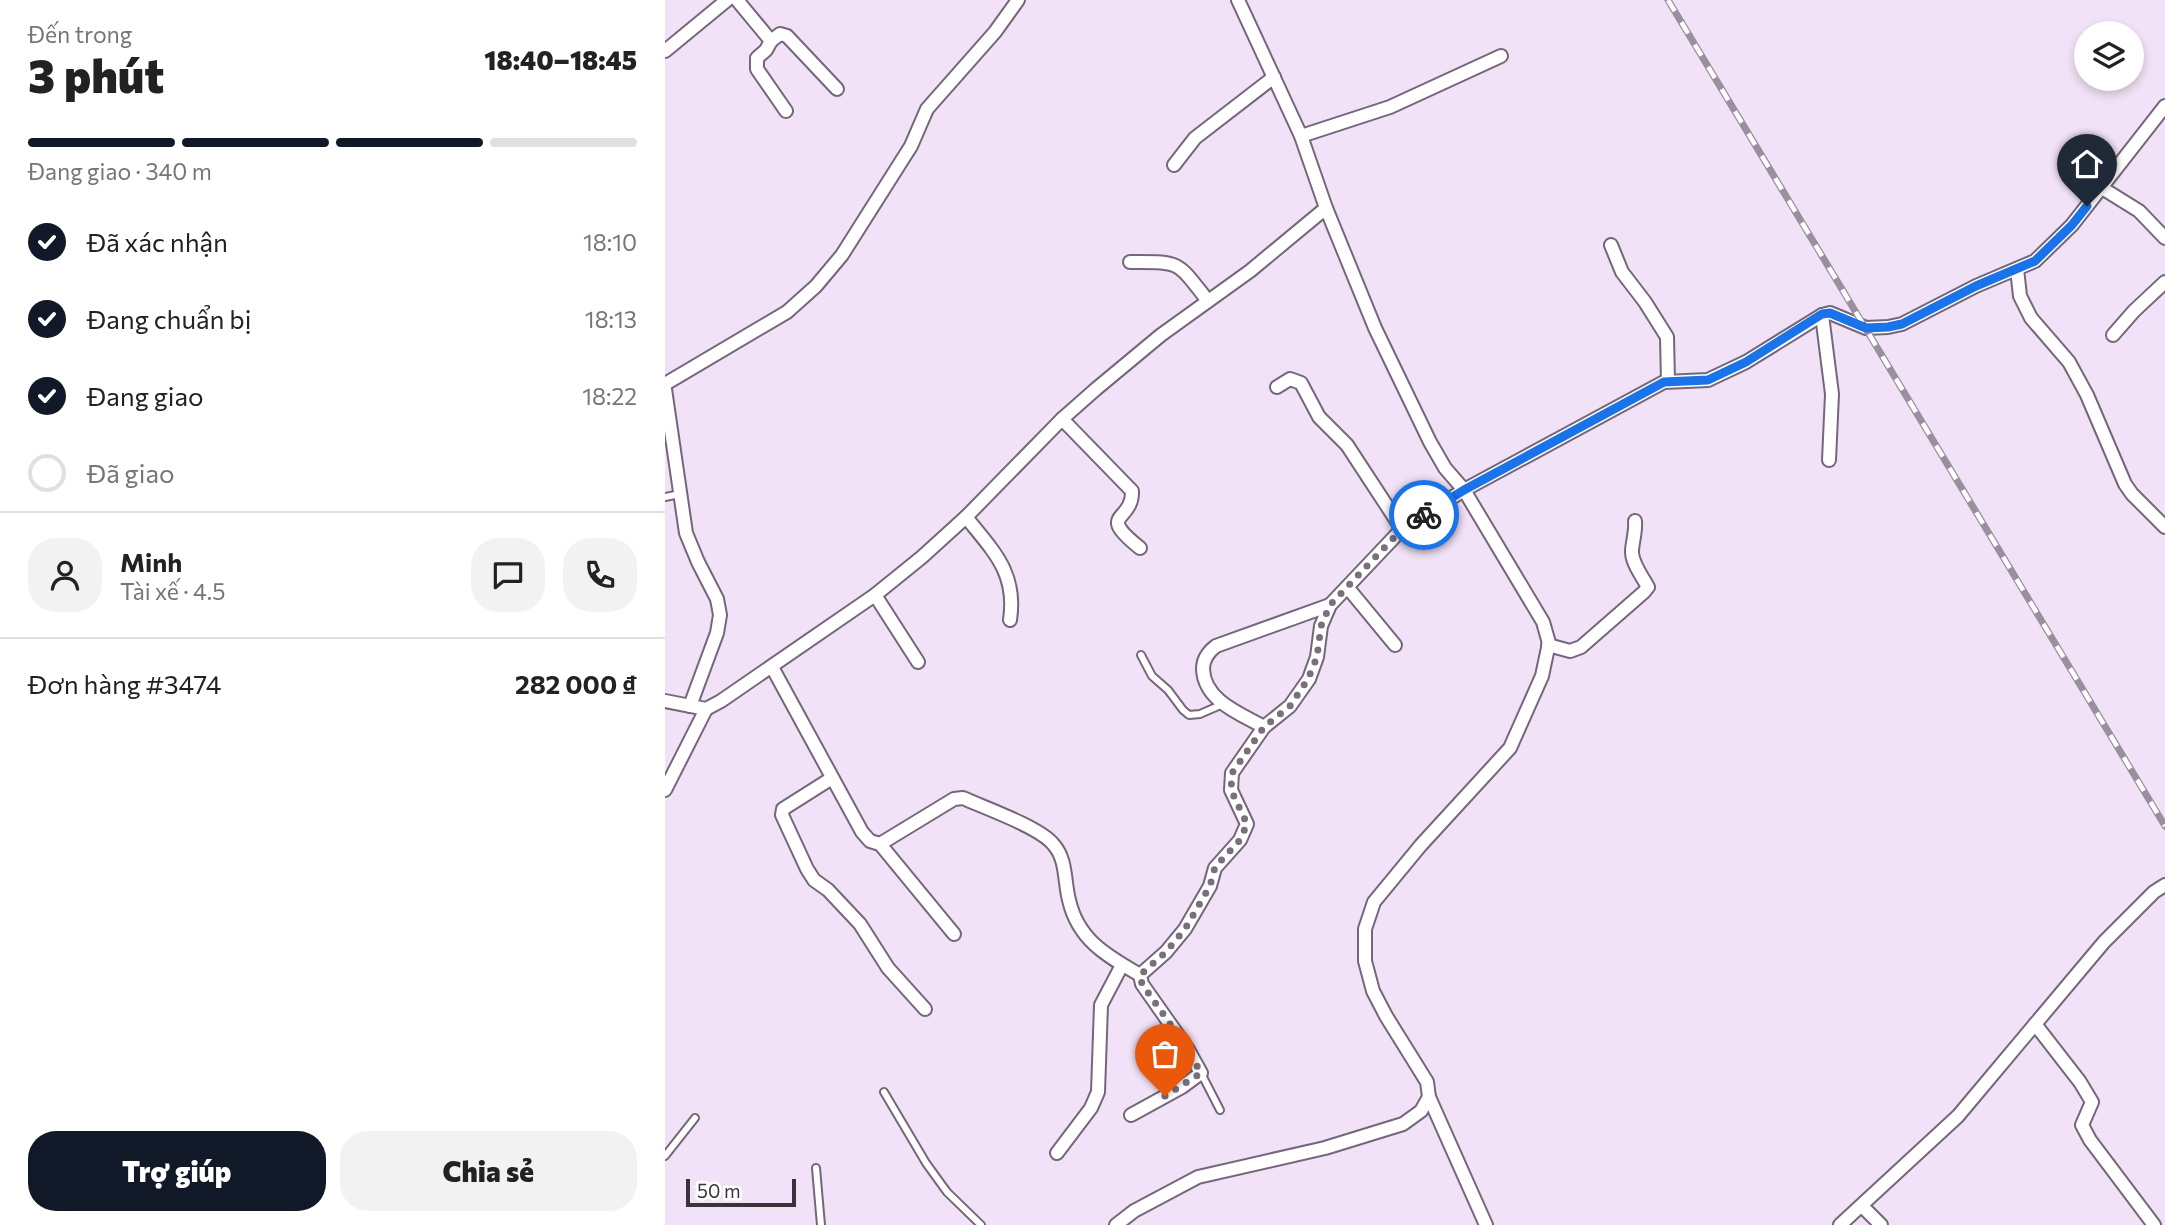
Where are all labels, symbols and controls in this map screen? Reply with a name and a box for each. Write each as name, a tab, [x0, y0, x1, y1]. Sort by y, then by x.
text: Đến trong	[28, 20, 132, 48]
map controls	[2074, 21, 2144, 91]
button: layers	[2074, 21, 2144, 91]
text: 18:40–18:45	[484, 44, 637, 75]
text: 3 phút	[28, 46, 164, 102]
pin	[2057, 134, 2117, 206]
icon: home	[2068, 145, 2106, 183]
text: Đang giao · 340 m	[28, 157, 212, 185]
icon: check	[28, 223, 66, 261]
text: Đã xác nhận	[87, 226, 228, 257]
text: 18:10	[583, 228, 637, 256]
icon: check	[28, 300, 66, 338]
text: Đang chuẩn bị	[87, 303, 251, 334]
text: 18:13	[585, 305, 637, 333]
icon: check	[28, 377, 66, 415]
text: Đang giao	[87, 380, 204, 411]
text: 18:22	[582, 382, 637, 410]
text: Đã giao	[87, 457, 175, 488]
courier	[1389, 480, 1459, 550]
icon: bike	[1405, 496, 1443, 534]
button: person	[28, 538, 102, 612]
button: chat	[471, 538, 545, 612]
button: phone	[563, 538, 637, 612]
text: Minh	[120, 546, 182, 577]
text: Tài xế · 4.5	[120, 577, 225, 605]
text: Đơn hàng #3474	[28, 668, 221, 699]
text: 282 000 ₫	[515, 668, 637, 699]
pin	[1135, 1024, 1195, 1096]
icon: bag	[1146, 1035, 1184, 1073]
button: Trợ giúp	[28, 1131, 326, 1211]
button: Chia sẻ	[340, 1131, 637, 1211]
scale bar	[686, 1176, 796, 1208]
text: 50 m	[697, 1179, 741, 1202]

